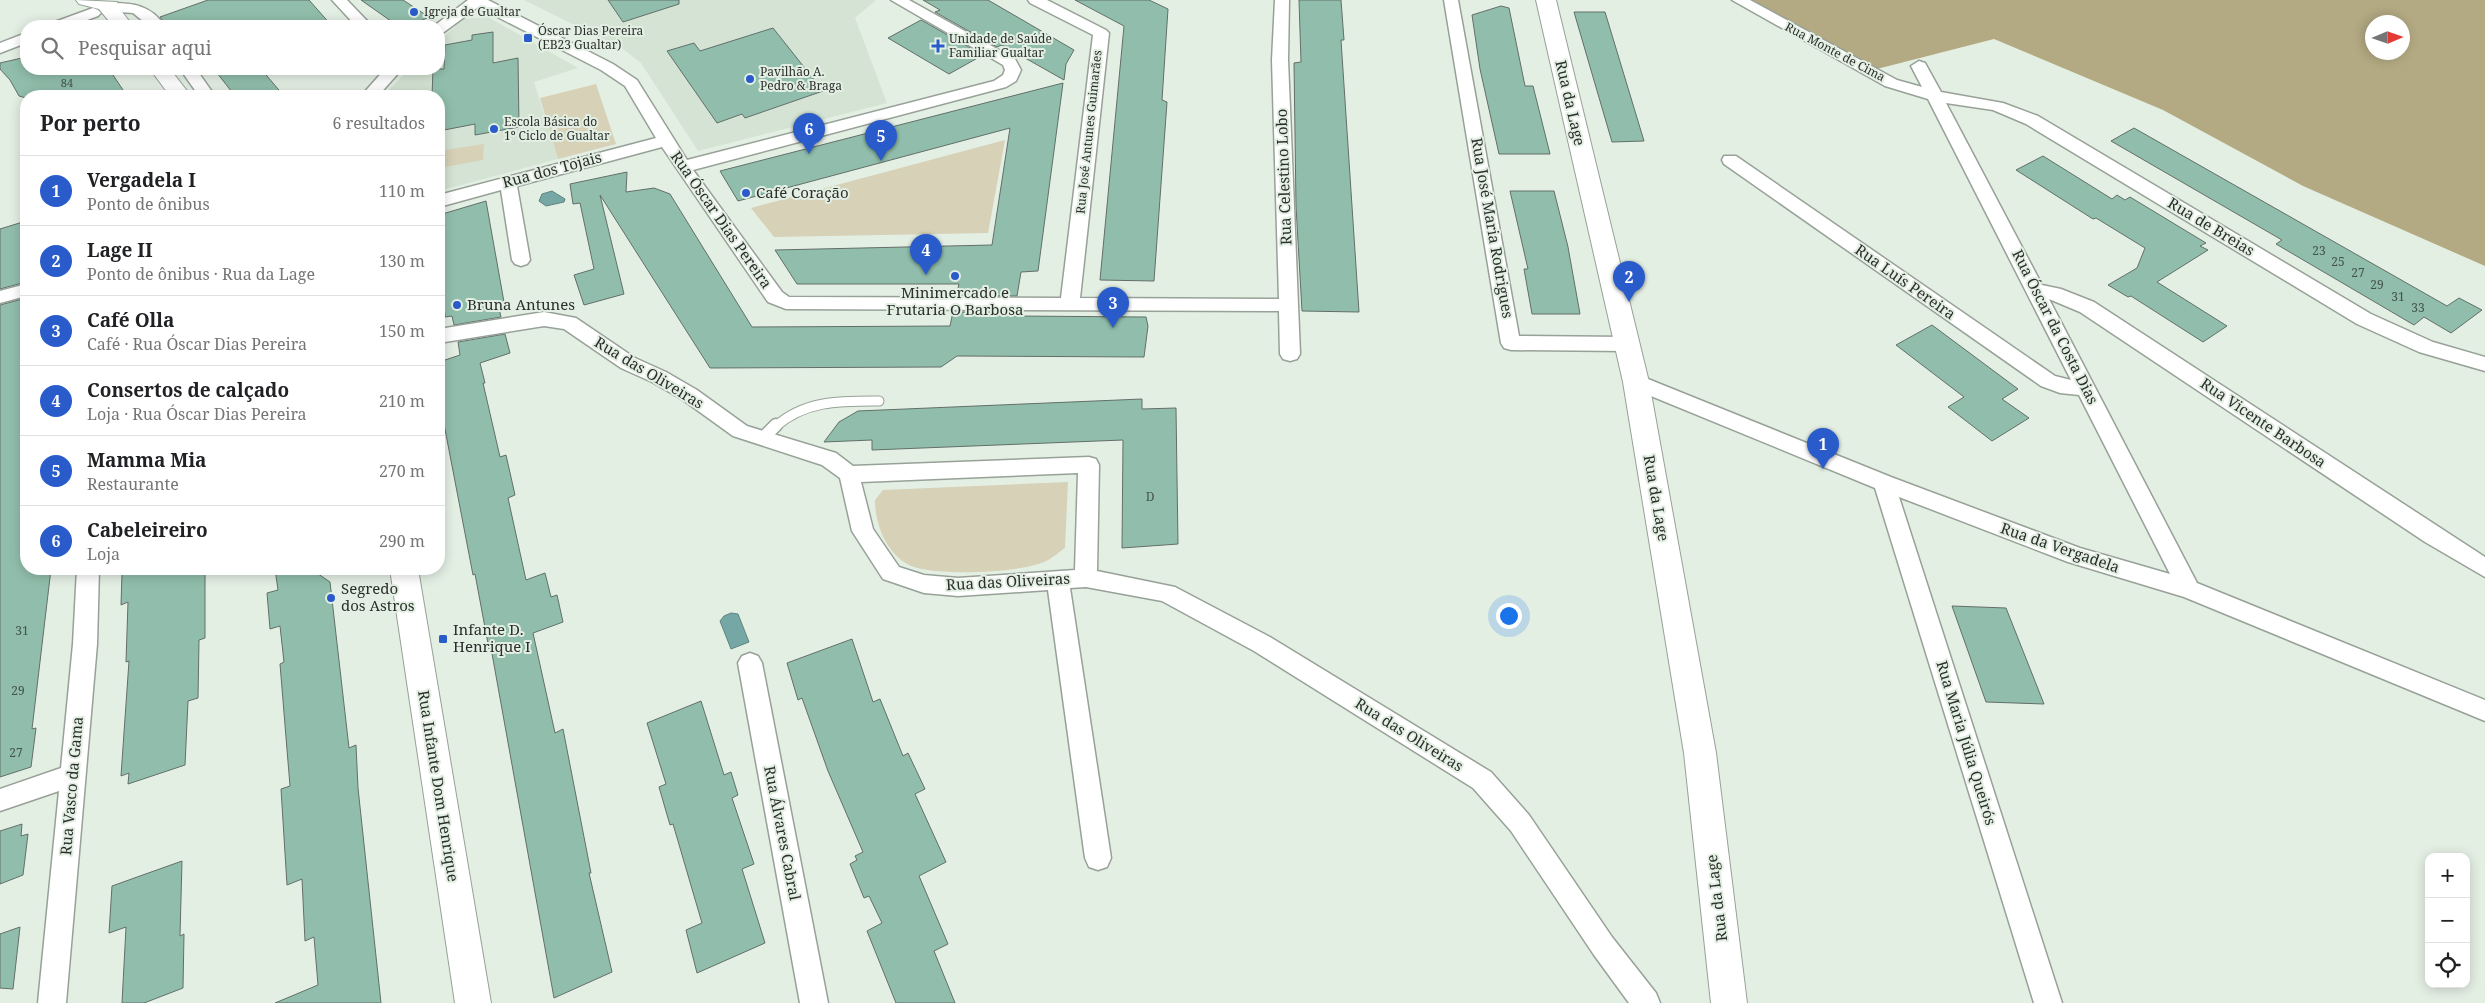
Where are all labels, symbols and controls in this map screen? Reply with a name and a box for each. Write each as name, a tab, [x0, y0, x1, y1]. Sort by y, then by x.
place label: Igreja de Gualtar	[424, 3, 521, 20]
marker: Igreja de Gualtar	[408, 6, 420, 18]
north arrow	[2365, 15, 2410, 60]
street label: Rua Monte de Cima	[1782, 18, 1889, 85]
search box	[20, 20, 445, 75]
place label: Óscar Dias Pereira (EB23 Gualtar)	[538, 22, 644, 53]
place label: Unidade de Saúde Familiar Gualtar	[949, 30, 1052, 61]
marker: Óscar Dias Pereira (EB23 Gualtar)	[522, 32, 534, 44]
icon: search	[38, 34, 66, 62]
text: Pesquisar aqui	[78, 35, 212, 61]
marker: Unidade de Saúde Familiar Gualtar	[931, 39, 945, 53]
street label: Rua José Antunes Guimarães	[1071, 49, 1106, 215]
street label: Rua da Lage	[1551, 58, 1591, 147]
place label: Pavilhão A. Pedro & Braga	[760, 63, 842, 94]
marker: Pavilhão A. Pedro & Braga	[744, 73, 756, 85]
house number: 84	[61, 75, 73, 90]
street label: Rua Celestino Lobo	[1271, 108, 1295, 246]
text: Por perto	[40, 109, 141, 137]
text: 6 resultados	[333, 112, 425, 134]
place label: Escola Básica do 1º Ciclo de Gualtar	[504, 113, 610, 144]
pin: 6	[793, 113, 825, 154]
pin: 5	[865, 120, 897, 161]
marker: Escola Básica do 1º Ciclo de Gualtar	[488, 123, 500, 135]
street label: Rua José Maria Rodrigues	[1467, 136, 1519, 320]
street label: Rua dos Tojais	[500, 146, 604, 192]
street label: Rua Óscar Dias Pereira	[667, 147, 777, 292]
text: Vergadela I	[87, 167, 196, 193]
text: 1	[51, 180, 61, 202]
text: 110 m	[379, 180, 425, 202]
place label: Café Coração	[756, 182, 849, 202]
marker: Café Coração	[740, 187, 752, 199]
street label: Rua de Breias	[2164, 192, 2259, 260]
text: Ponto de ônibus	[87, 193, 210, 215]
pin: 4	[910, 234, 942, 275]
text: Lage II	[87, 237, 153, 263]
street label: Rua Luís Pereira	[1851, 239, 1960, 323]
house number: 23	[2312, 242, 2326, 259]
street label: Rua Óscar da Costa Dias	[2008, 246, 2104, 408]
text: 2	[51, 250, 61, 272]
text: 130 m	[379, 250, 425, 272]
house number: 25	[2331, 253, 2345, 270]
pin: 2	[1613, 261, 1645, 302]
text: Ponto de ônibus · Rua da Lage	[87, 263, 315, 285]
house number: 27	[2351, 264, 2365, 281]
marker: Minimercado e Frutaria O Barbosa	[949, 270, 961, 282]
house number: 29	[2370, 276, 2384, 293]
place label: Minimercado e Frutaria O Barbosa	[887, 282, 1023, 319]
pin: 3	[1097, 287, 1129, 328]
house number: 31	[2391, 288, 2405, 305]
place label: Bruna Antunes	[467, 294, 575, 314]
marker: Bruna Antunes	[451, 299, 463, 311]
house number: 33	[2411, 299, 2425, 316]
text: Café Olla	[87, 307, 174, 333]
text: 3	[51, 320, 61, 342]
text: 150 m	[379, 320, 425, 342]
street label: Rua das Oliveiras	[591, 332, 708, 413]
text: Café · Rua Óscar Dias Pereira	[87, 333, 307, 355]
street label: Rua Vicente Barbosa	[2197, 373, 2330, 472]
text: Consertos de calçado	[87, 377, 289, 403]
text: 4	[51, 390, 61, 412]
text: 210 m	[379, 390, 425, 412]
text: Loja · Rua Óscar Dias Pereira	[87, 403, 307, 425]
pin: 1	[1807, 428, 1839, 469]
text: Mamma Mia	[87, 447, 206, 473]
street label: Rua da Lage	[1640, 453, 1674, 542]
text: 5	[51, 460, 61, 482]
text: 270 m	[379, 460, 425, 482]
text: Restaurante	[87, 473, 179, 495]
house number: D	[1146, 488, 1155, 505]
text: Cabeleireiro	[87, 517, 208, 543]
street label: Rua da Vergadela	[1998, 517, 2122, 577]
text: 6	[51, 530, 61, 552]
text: 290 m	[379, 530, 425, 552]
text: Loja	[87, 543, 120, 565]
street label: Rua das Oliveiras	[945, 568, 1071, 594]
place label: Segredo dos Astros	[341, 578, 415, 615]
marker: Segredo dos Astros	[325, 592, 337, 604]
your location	[1496, 603, 1522, 629]
place label: Infante D. Henrique I	[453, 619, 531, 656]
house number: 31	[15, 622, 29, 639]
marker: Infante D. Henrique I	[437, 633, 449, 645]
street label: Rua Maria Júlia Queirós	[1932, 658, 2002, 828]
house number: 29	[11, 682, 25, 699]
street label: Rua Infante Dom Henrique	[414, 689, 464, 883]
street label: Rua das Oliveiras	[1352, 693, 1468, 776]
street label: Rua Vasco da Gama	[55, 716, 87, 856]
house number: 27	[9, 744, 23, 761]
street label: Rua Álvares Cabral	[760, 764, 806, 902]
map controls	[2425, 853, 2470, 988]
button: +	[2425, 853, 2470, 898]
street label: Rua da Lage	[1701, 854, 1731, 943]
button: −	[2425, 898, 2470, 943]
button: locate	[2425, 943, 2470, 988]

